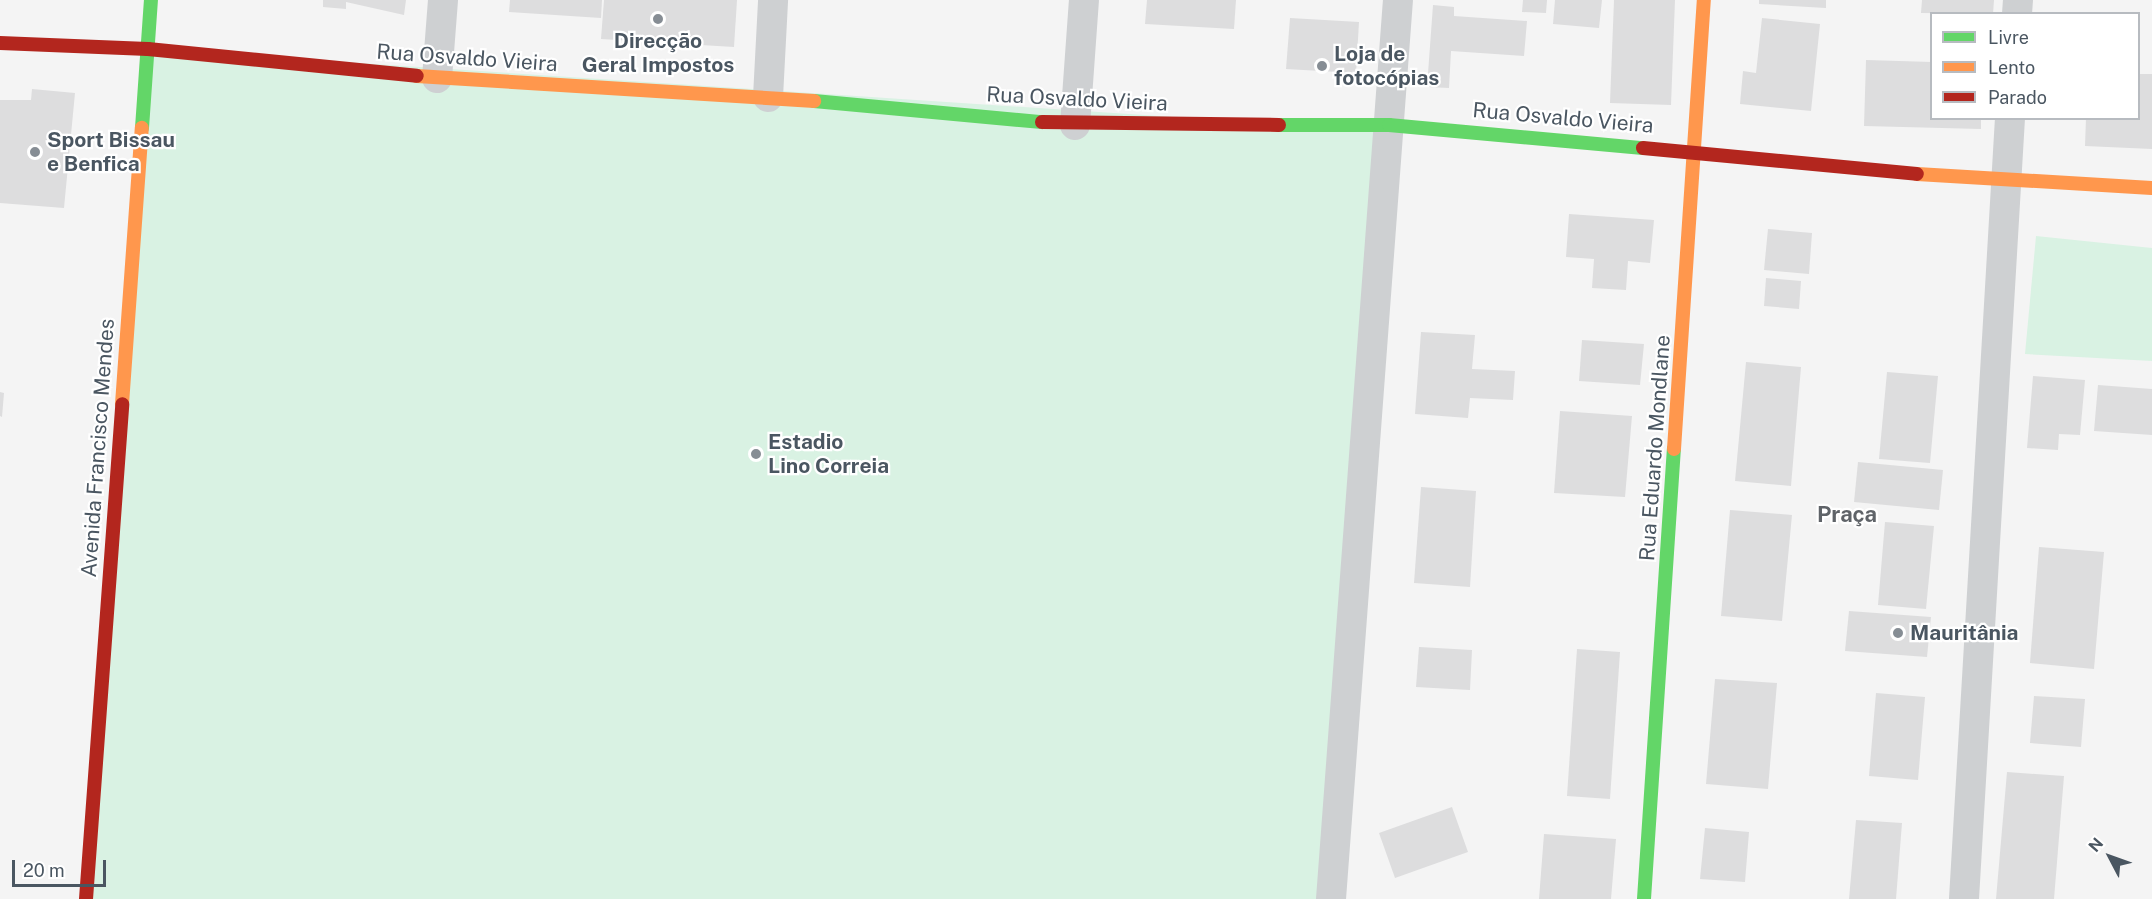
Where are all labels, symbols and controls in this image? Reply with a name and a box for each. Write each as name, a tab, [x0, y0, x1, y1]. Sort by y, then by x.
marker: Direcção Geral Impostos	[651, 12, 665, 26]
legend	[1930, 12, 2140, 120]
text: Livre	[1988, 27, 2029, 48]
place label: Direcção Geral Impostos	[582, 28, 734, 78]
street label: Rua Osvaldo Vieira	[375, 39, 559, 77]
place label: Loja de fotocópias	[1334, 41, 1439, 91]
text: Lento	[1988, 57, 2035, 78]
marker: Loja de fotocópias	[1315, 59, 1329, 73]
street label: Rua Osvaldo Vieira	[985, 82, 1169, 116]
text: Parado	[1988, 87, 2047, 108]
street label: Rua Osvaldo Vieira	[1471, 98, 1655, 138]
place label: Sport Bissau e Benfica	[47, 127, 175, 177]
marker: Sport Bissau e Benfica	[28, 145, 42, 159]
street label: Avenida Francisco Mendes	[76, 318, 120, 578]
street label: Rua Eduardo Mondlane	[1635, 334, 1675, 562]
place label: Estadio Lino Correia	[768, 429, 889, 479]
marker: Estadio Lino Correia	[749, 447, 763, 461]
district label: Praça	[1817, 502, 1877, 528]
place label: Mauritânia	[1910, 620, 2019, 646]
marker: Mauritânia	[1891, 626, 1905, 640]
north arrow	[2080, 827, 2140, 887]
text: N	[2085, 834, 2107, 856]
scale bar	[15, 848, 110, 886]
text: 20 m	[23, 860, 65, 881]

